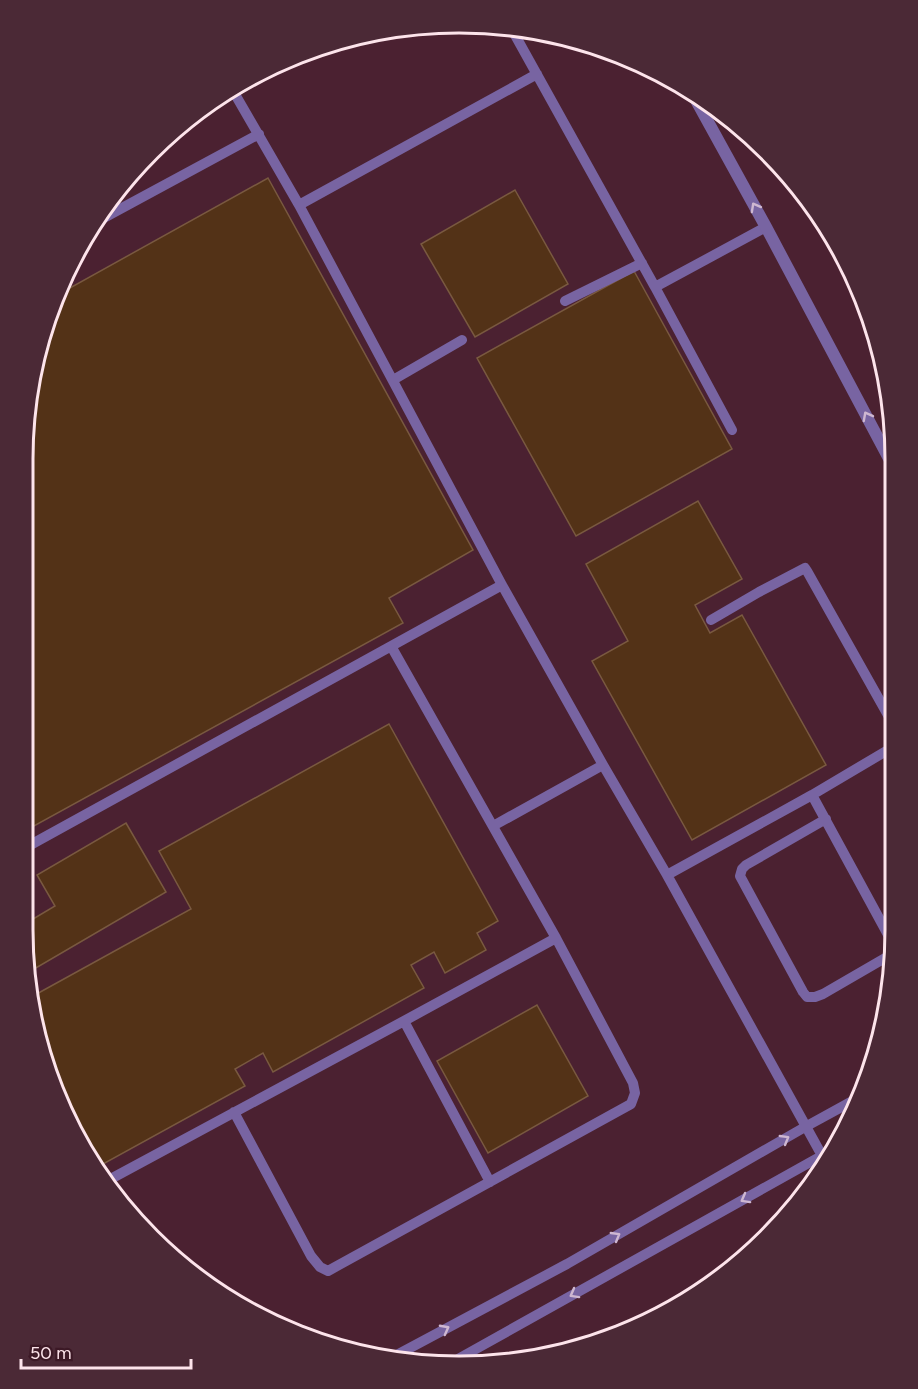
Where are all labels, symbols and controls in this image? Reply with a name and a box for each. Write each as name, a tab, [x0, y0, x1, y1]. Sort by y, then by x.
one-way arrow	[751, 203, 762, 213]
one-way arrow	[863, 412, 874, 422]
one-way arrow	[779, 1135, 789, 1146]
one-way arrow	[741, 1192, 751, 1203]
one-way arrow	[610, 1232, 620, 1243]
one-way arrow	[570, 1287, 581, 1299]
one-way arrow	[438, 1325, 449, 1336]
scale bar	[21, 1332, 190, 1370]
text: 50 m	[30, 1342, 72, 1364]

